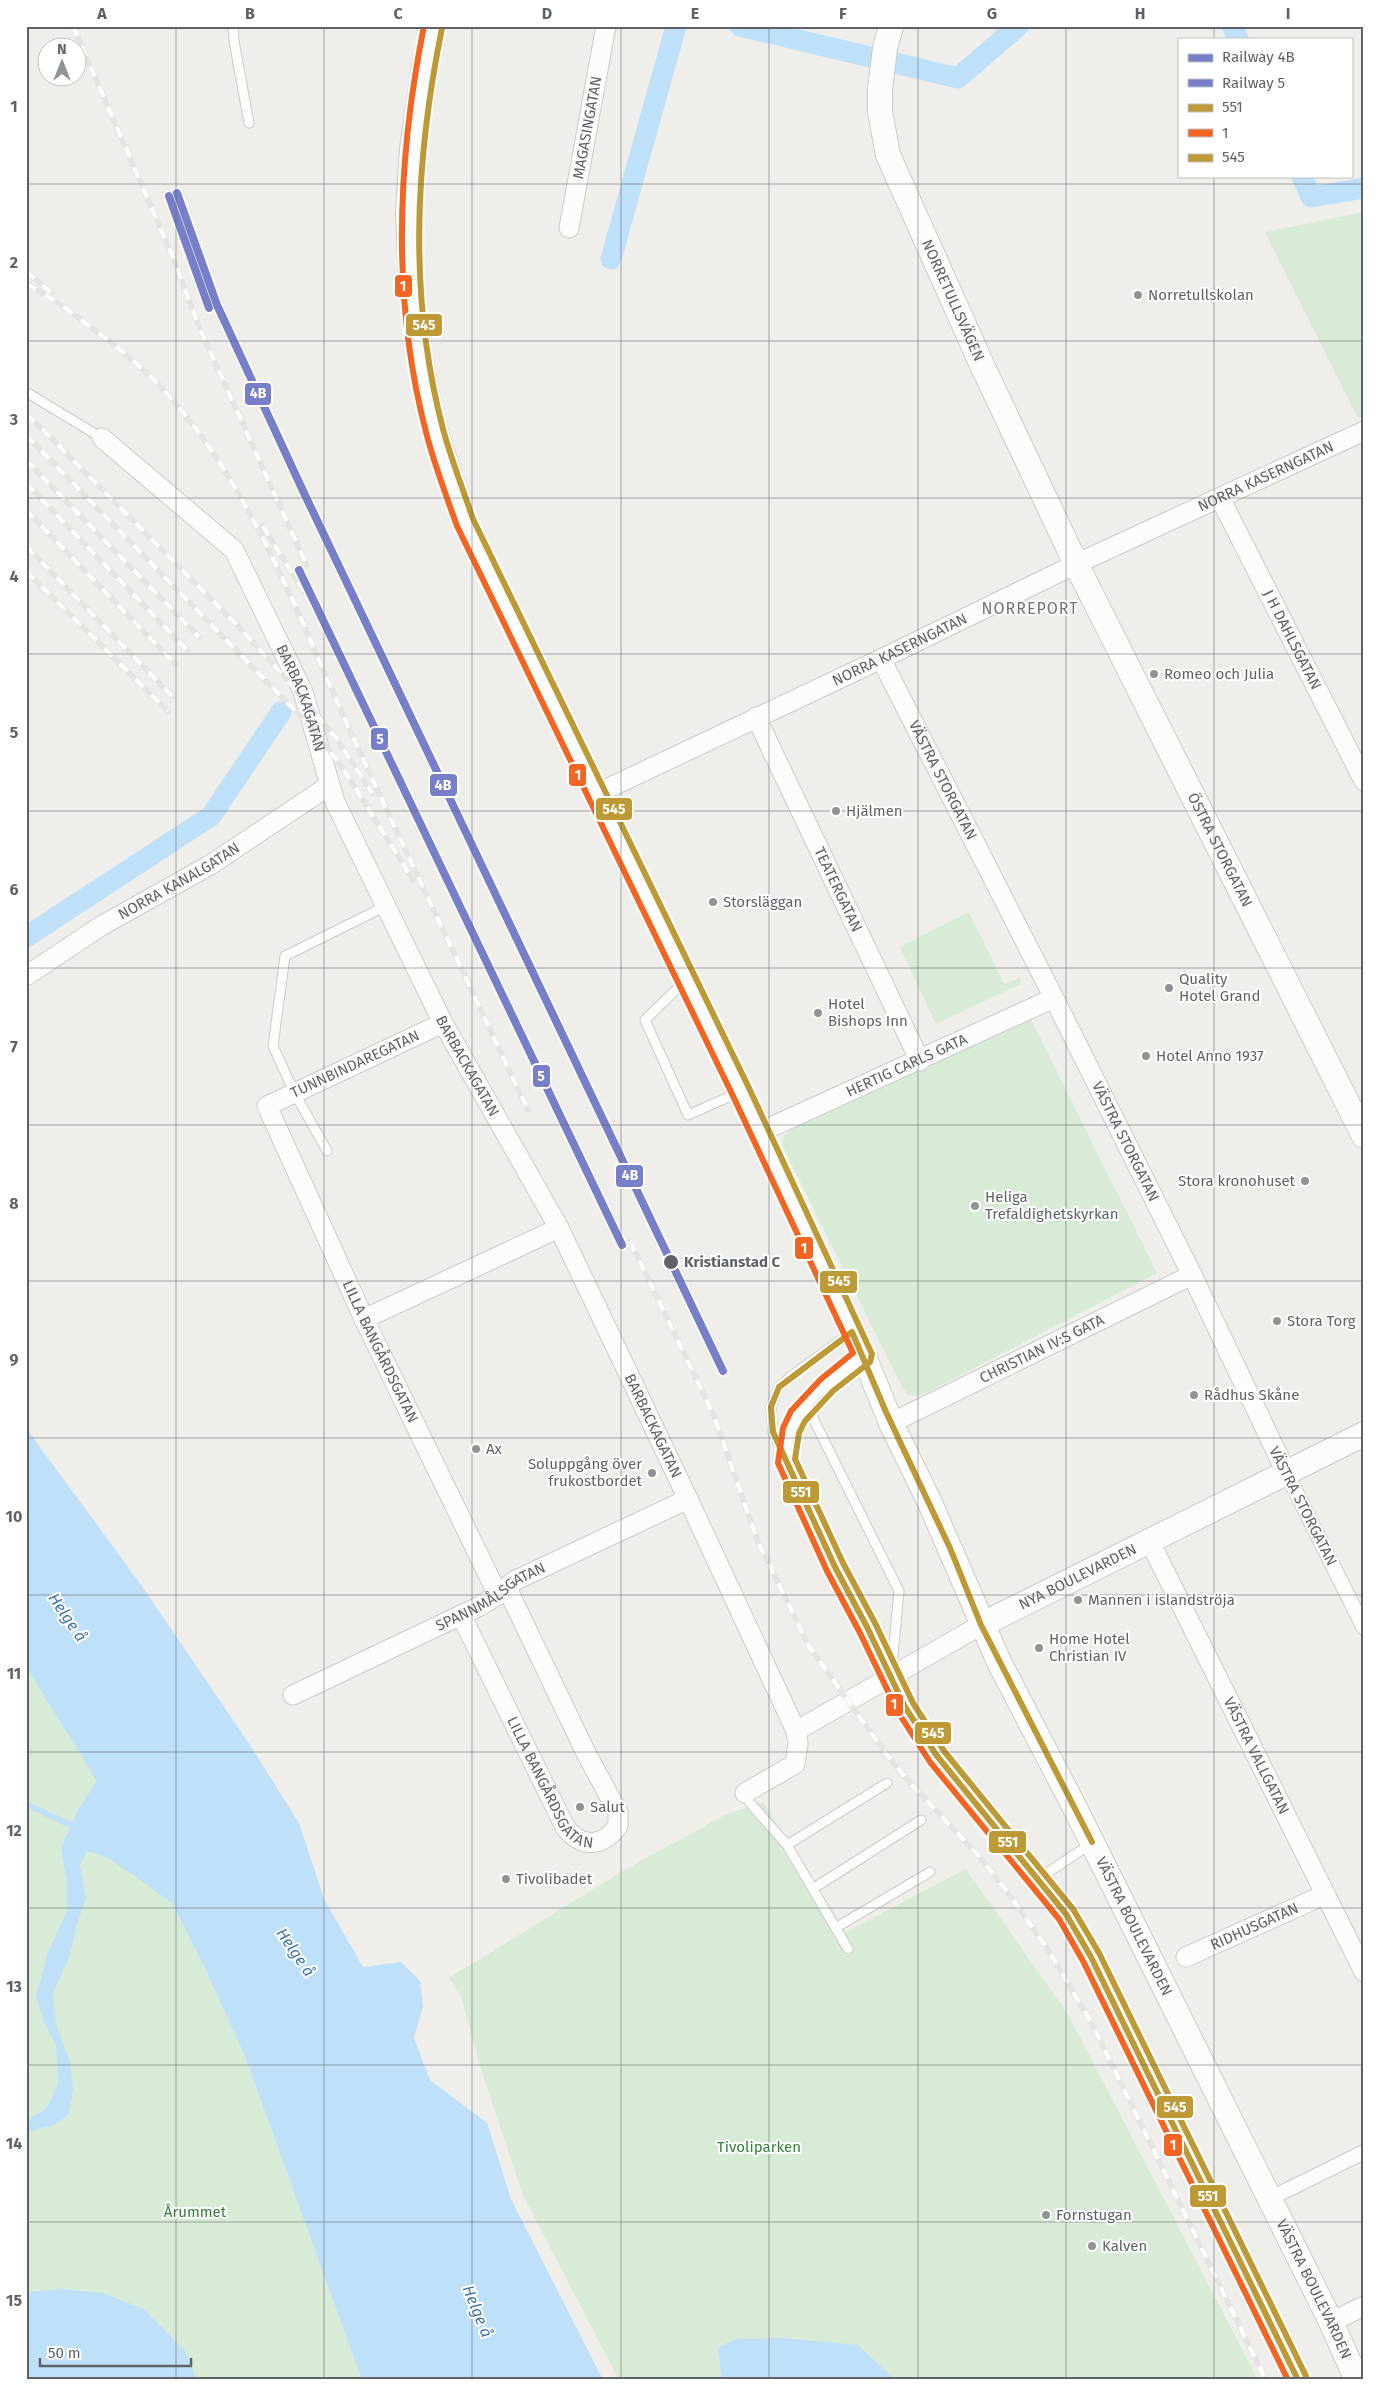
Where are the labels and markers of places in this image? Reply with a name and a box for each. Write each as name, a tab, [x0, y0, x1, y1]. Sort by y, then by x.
place label: Norretullskolan	[1148, 286, 1254, 304]
marker: Norretullskolan	[1132, 289, 1144, 301]
place label: Romeo och Julia	[1164, 665, 1274, 683]
marker: Romeo och Julia	[1148, 668, 1160, 680]
place label: Hjälmen	[846, 802, 903, 820]
marker: Hjälmen	[830, 805, 842, 817]
place label: Storsläggan	[723, 893, 802, 911]
marker: Storsläggan	[707, 896, 719, 908]
place label: Quality Hotel Grand	[1179, 970, 1260, 1005]
marker: Quality Hotel Grand	[1163, 982, 1175, 994]
place label: Hotel Bishops Inn	[828, 995, 908, 1030]
marker: Hotel Bishops Inn	[812, 1007, 824, 1019]
place label: Hotel Anno 1937	[1156, 1047, 1264, 1065]
marker: Hotel Anno 1937	[1140, 1050, 1152, 1062]
place label: Stora kronohuset	[1178, 1172, 1296, 1190]
marker: Stora kronohuset	[1299, 1175, 1311, 1187]
place label: Heliga Trefaldighetskyrkan	[985, 1188, 1119, 1223]
marker: Heliga Trefaldighetskyrkan	[969, 1200, 981, 1212]
marker: Kristianstad C	[662, 1253, 680, 1271]
place label: Kristianstad C	[684, 1253, 781, 1271]
place label: Stora Torg	[1287, 1312, 1356, 1330]
marker: Stora Torg	[1271, 1315, 1283, 1327]
place label: Rådhus Skåne	[1204, 1386, 1299, 1404]
marker: Rådhus Skåne	[1188, 1389, 1200, 1401]
place label: Ax	[486, 1440, 503, 1458]
marker: Ax	[470, 1443, 482, 1455]
place label: Soluppgång över frukostbordet	[528, 1455, 643, 1490]
marker: Soluppgång över frukostbordet	[646, 1467, 658, 1479]
place label: Mannen i islandströja	[1088, 1591, 1235, 1609]
marker: Mannen i islandströja	[1072, 1594, 1084, 1606]
place label: Home Hotel Christian IV	[1049, 1630, 1130, 1665]
marker: Home Hotel Christian IV	[1033, 1642, 1045, 1654]
place label: Salut	[590, 1798, 625, 1816]
marker: Salut	[574, 1801, 586, 1813]
place label: Tivolibadet	[516, 1870, 593, 1888]
marker: Tivolibadet	[500, 1873, 512, 1885]
place label: Fornstugan	[1056, 2206, 1132, 2224]
marker: Fornstugan	[1040, 2209, 1052, 2221]
place label: Kalven	[1102, 2237, 1147, 2255]
marker: Kalven	[1086, 2240, 1098, 2252]

